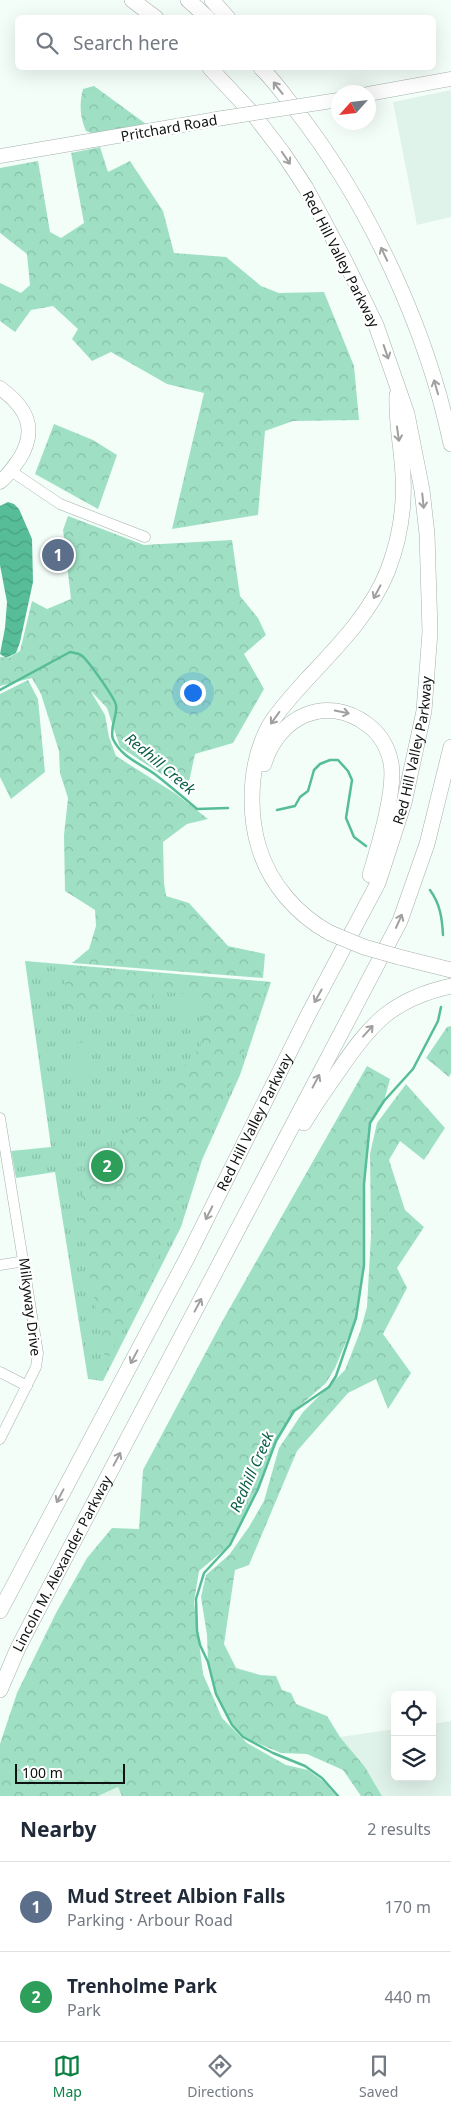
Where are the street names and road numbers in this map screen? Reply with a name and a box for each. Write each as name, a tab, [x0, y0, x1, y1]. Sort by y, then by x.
street label: Pritchard Road	[119, 110, 219, 145]
street label: Red Hill Valley Parkway	[299, 187, 385, 331]
street label: Red Hill Valley Parkway	[388, 675, 436, 827]
street label: Red Hill Valley Parkway	[212, 1050, 297, 1194]
street label: Milkyway Drive	[15, 1257, 46, 1357]
street label: Lincoln M. Alexander Parkway	[8, 1471, 116, 1655]

